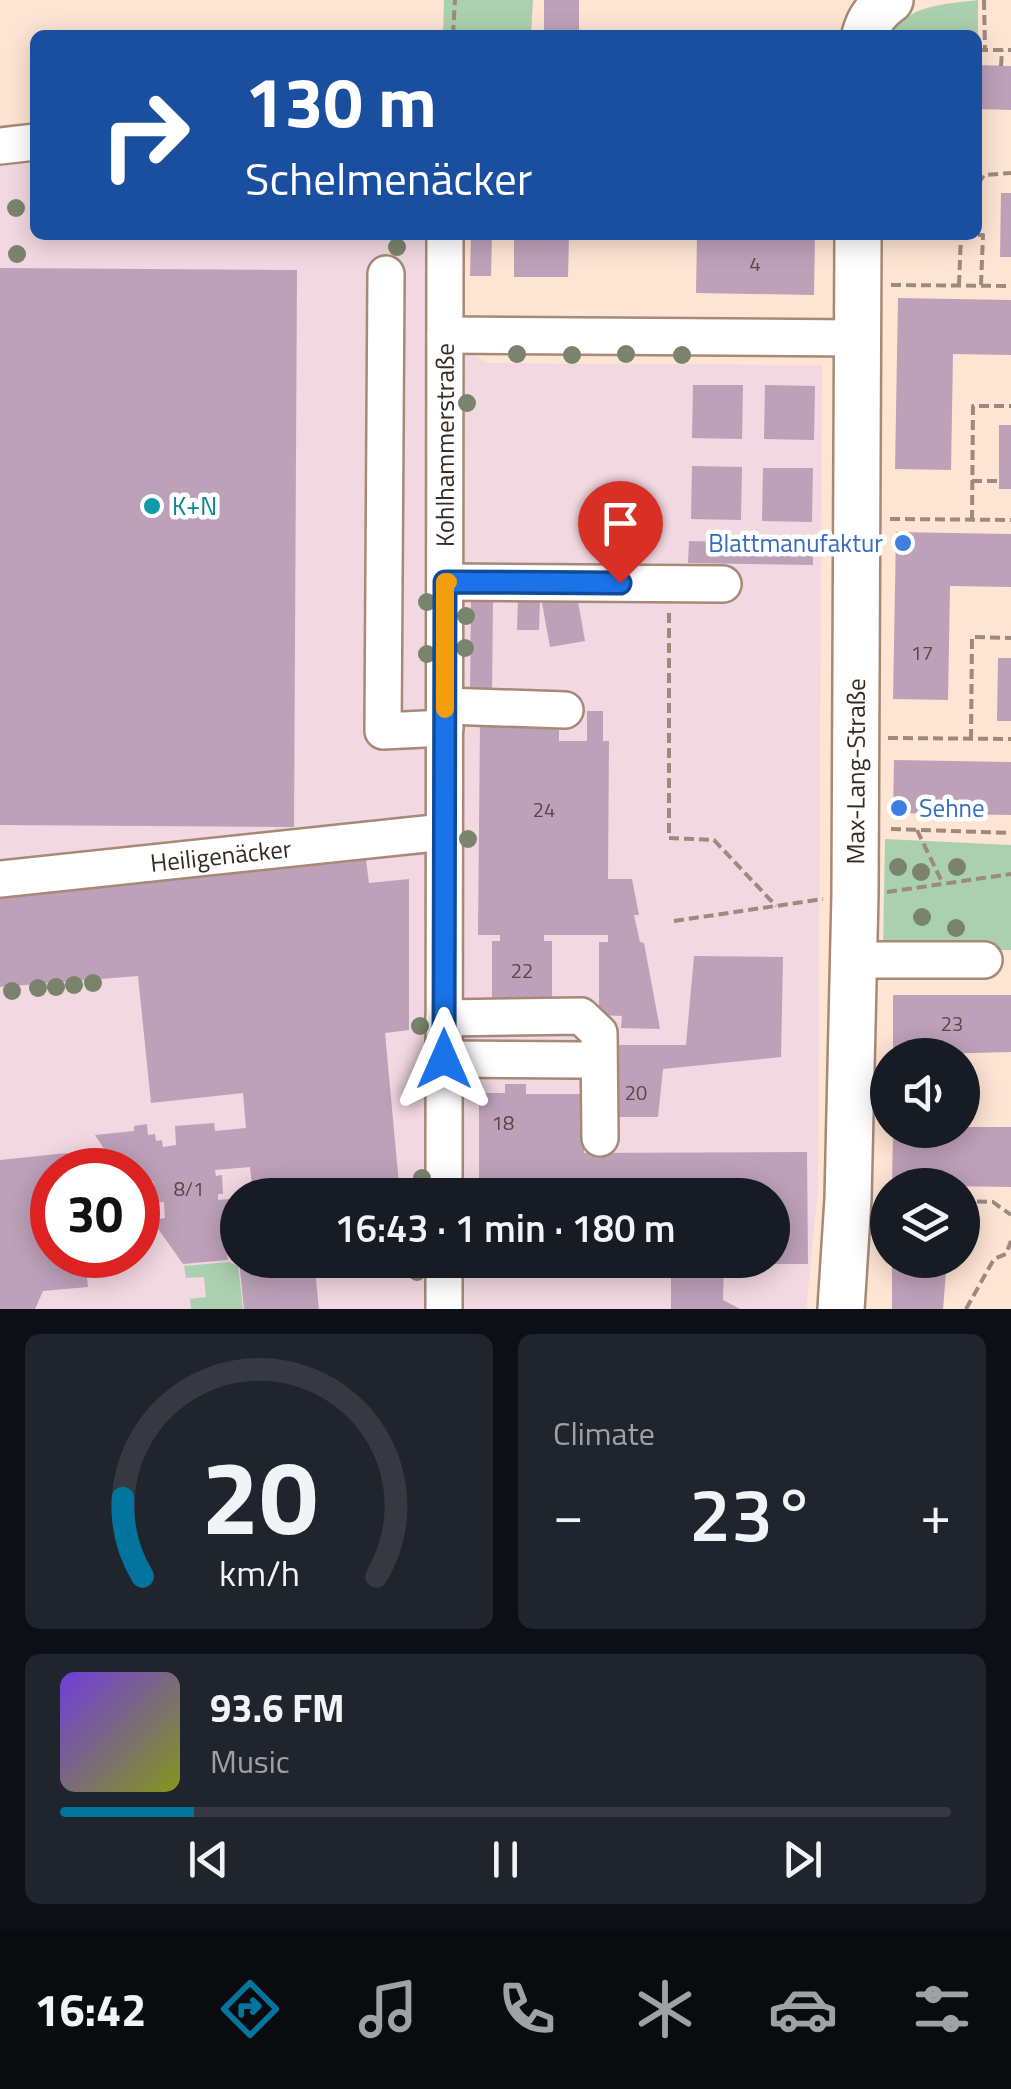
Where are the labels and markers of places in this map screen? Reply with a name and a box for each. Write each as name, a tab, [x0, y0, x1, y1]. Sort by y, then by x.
pin	[578, 481, 663, 584]
place label: K+N	[172, 487, 217, 525]
marker: K+N	[141, 495, 163, 517]
place label: Blattmanufaktur	[708, 524, 883, 562]
marker: Blattmanufaktur	[892, 532, 914, 554]
place label: Sehne	[919, 789, 985, 827]
marker: Sehne	[888, 797, 910, 819]

